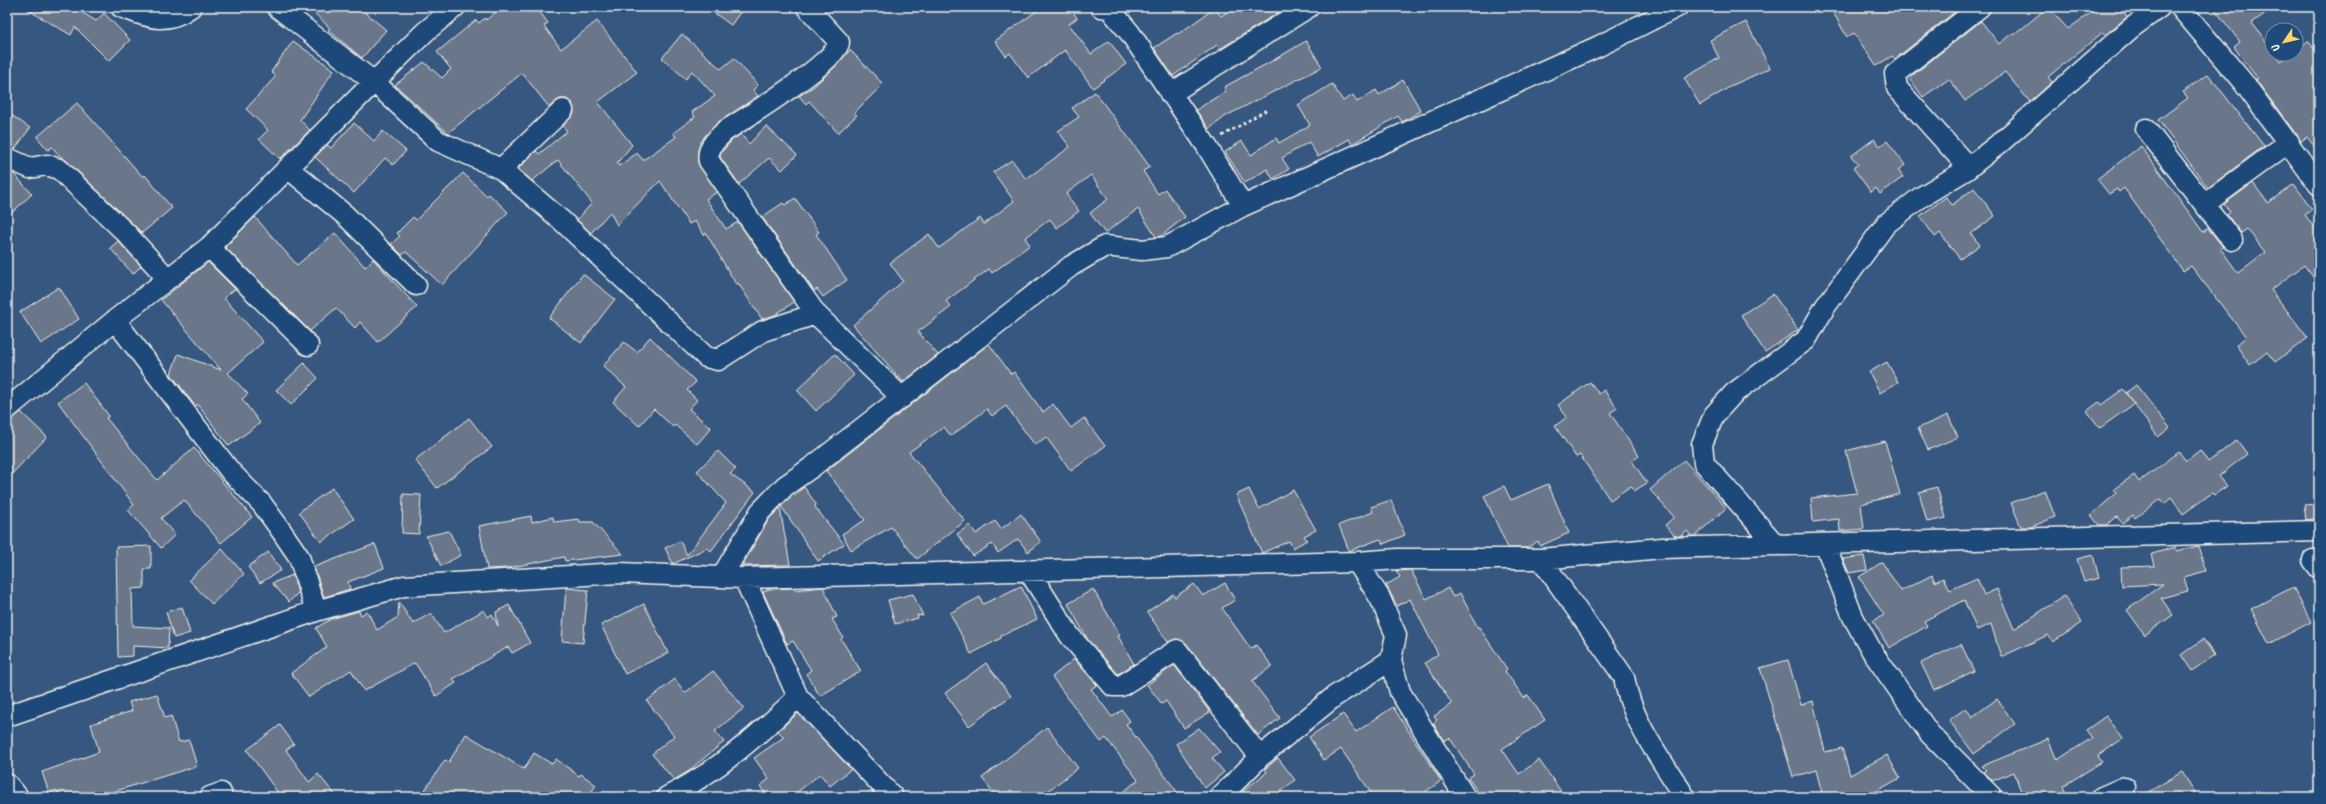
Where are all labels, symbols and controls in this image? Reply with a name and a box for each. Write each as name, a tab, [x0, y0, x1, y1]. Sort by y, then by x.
north arrow	[2264, 22, 2304, 62]
text: U	[2267, 39, 2286, 55]

